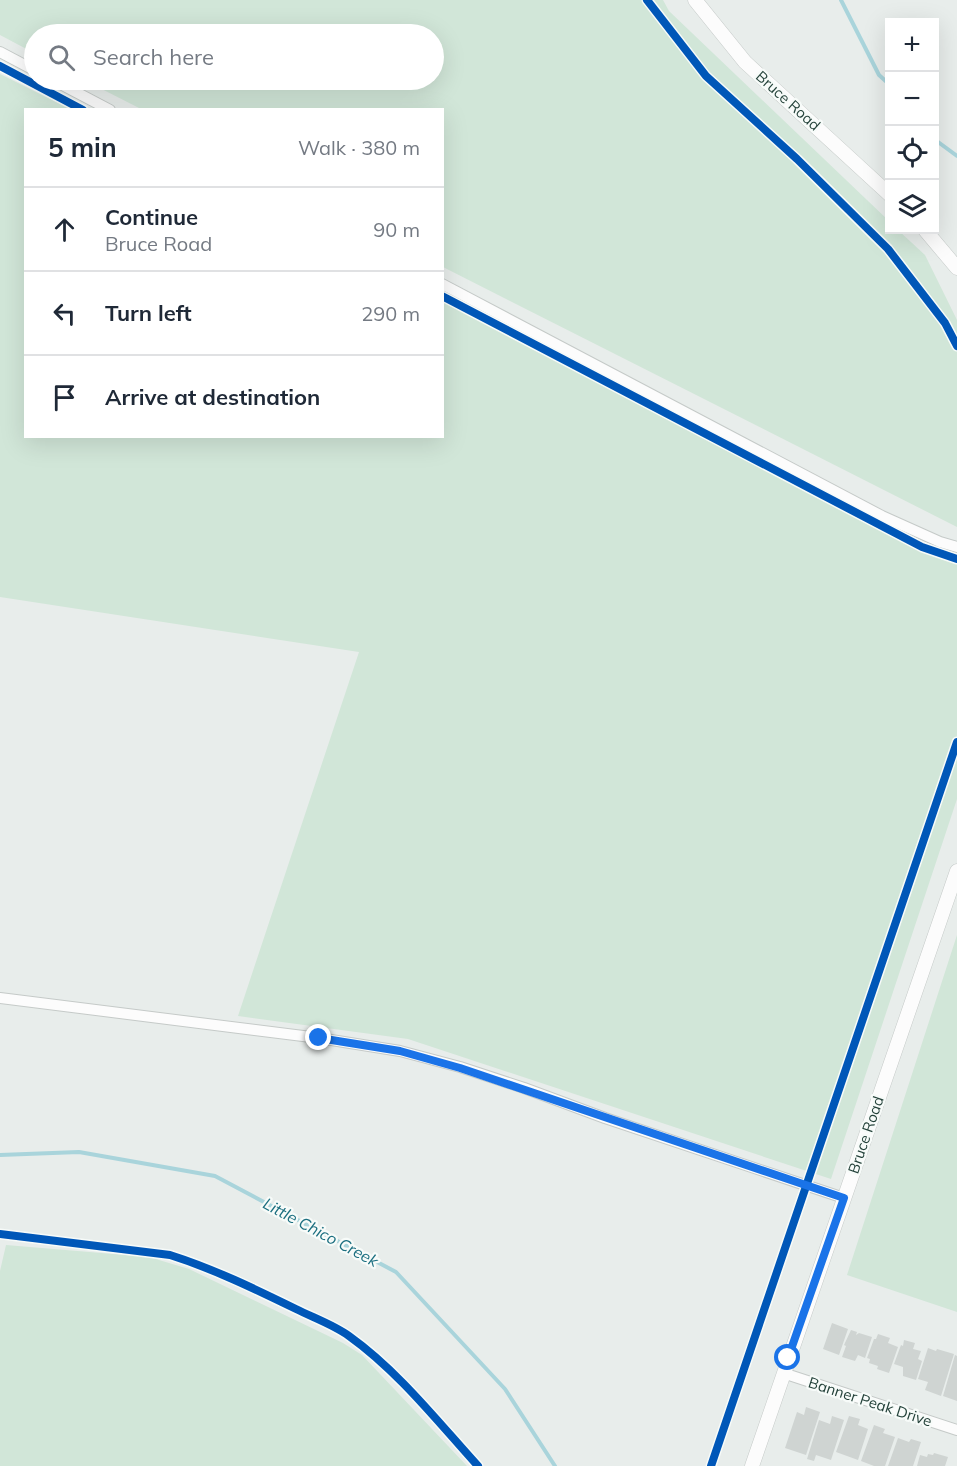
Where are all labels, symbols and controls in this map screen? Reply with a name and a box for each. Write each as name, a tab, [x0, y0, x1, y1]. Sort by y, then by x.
map controls	[885, 18, 939, 234]
button: +	[885, 18, 939, 72]
search box	[24, 24, 444, 90]
icon: search	[45, 41, 78, 74]
text: Search here	[93, 43, 214, 71]
street label: Bruce Road	[752, 67, 825, 135]
button: −	[885, 72, 939, 126]
button: locate	[885, 126, 939, 180]
text: 5 min	[48, 131, 117, 164]
text: Walk · 380 m	[298, 135, 420, 160]
button: layers	[885, 180, 939, 234]
text: Continue	[105, 203, 198, 231]
icon: ahead	[48, 213, 81, 246]
text: 90 m	[373, 217, 420, 242]
text: Bruce Road	[105, 231, 212, 256]
icon: left	[48, 297, 81, 330]
text: Turn left	[105, 299, 192, 327]
text: 290 m	[361, 301, 420, 326]
icon: arrive	[48, 381, 81, 414]
text: Arrive at destination	[105, 383, 320, 411]
route end	[305, 1024, 331, 1050]
street label: Bruce Road	[843, 1094, 888, 1176]
water label: Little Chico Creek	[260, 1193, 383, 1271]
route start	[774, 1344, 800, 1370]
street label: Banner Peak Drive	[806, 1373, 934, 1430]

